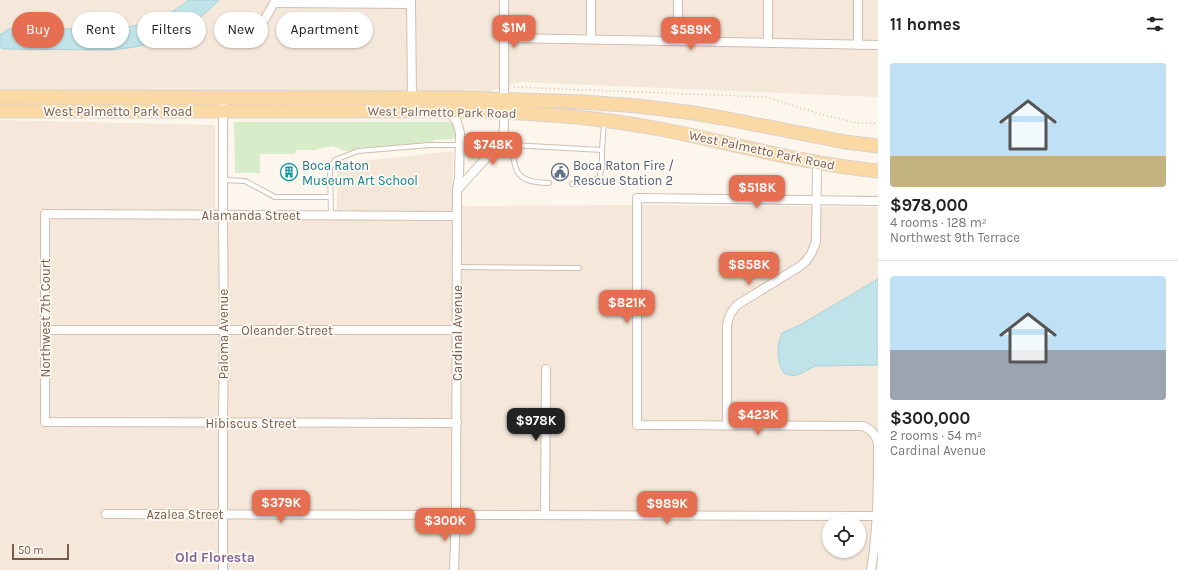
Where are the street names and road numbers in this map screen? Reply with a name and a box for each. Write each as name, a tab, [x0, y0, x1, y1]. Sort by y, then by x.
street label: West Palmetto Park Road	[367, 103, 517, 121]
street label: West Palmetto Park Road	[44, 104, 192, 119]
street label: West Palmetto Park Road	[688, 127, 836, 173]
street label: Alamanda Street	[201, 208, 301, 223]
street label: Northwest 7th Court	[38, 258, 53, 377]
street label: Cardinal Avenue	[450, 285, 465, 381]
street label: Paloma Avenue	[216, 289, 231, 379]
street label: Oleander Street	[241, 323, 333, 338]
street label: Hibiscus Street	[205, 416, 297, 431]
street label: Azalea Street	[146, 507, 224, 522]

